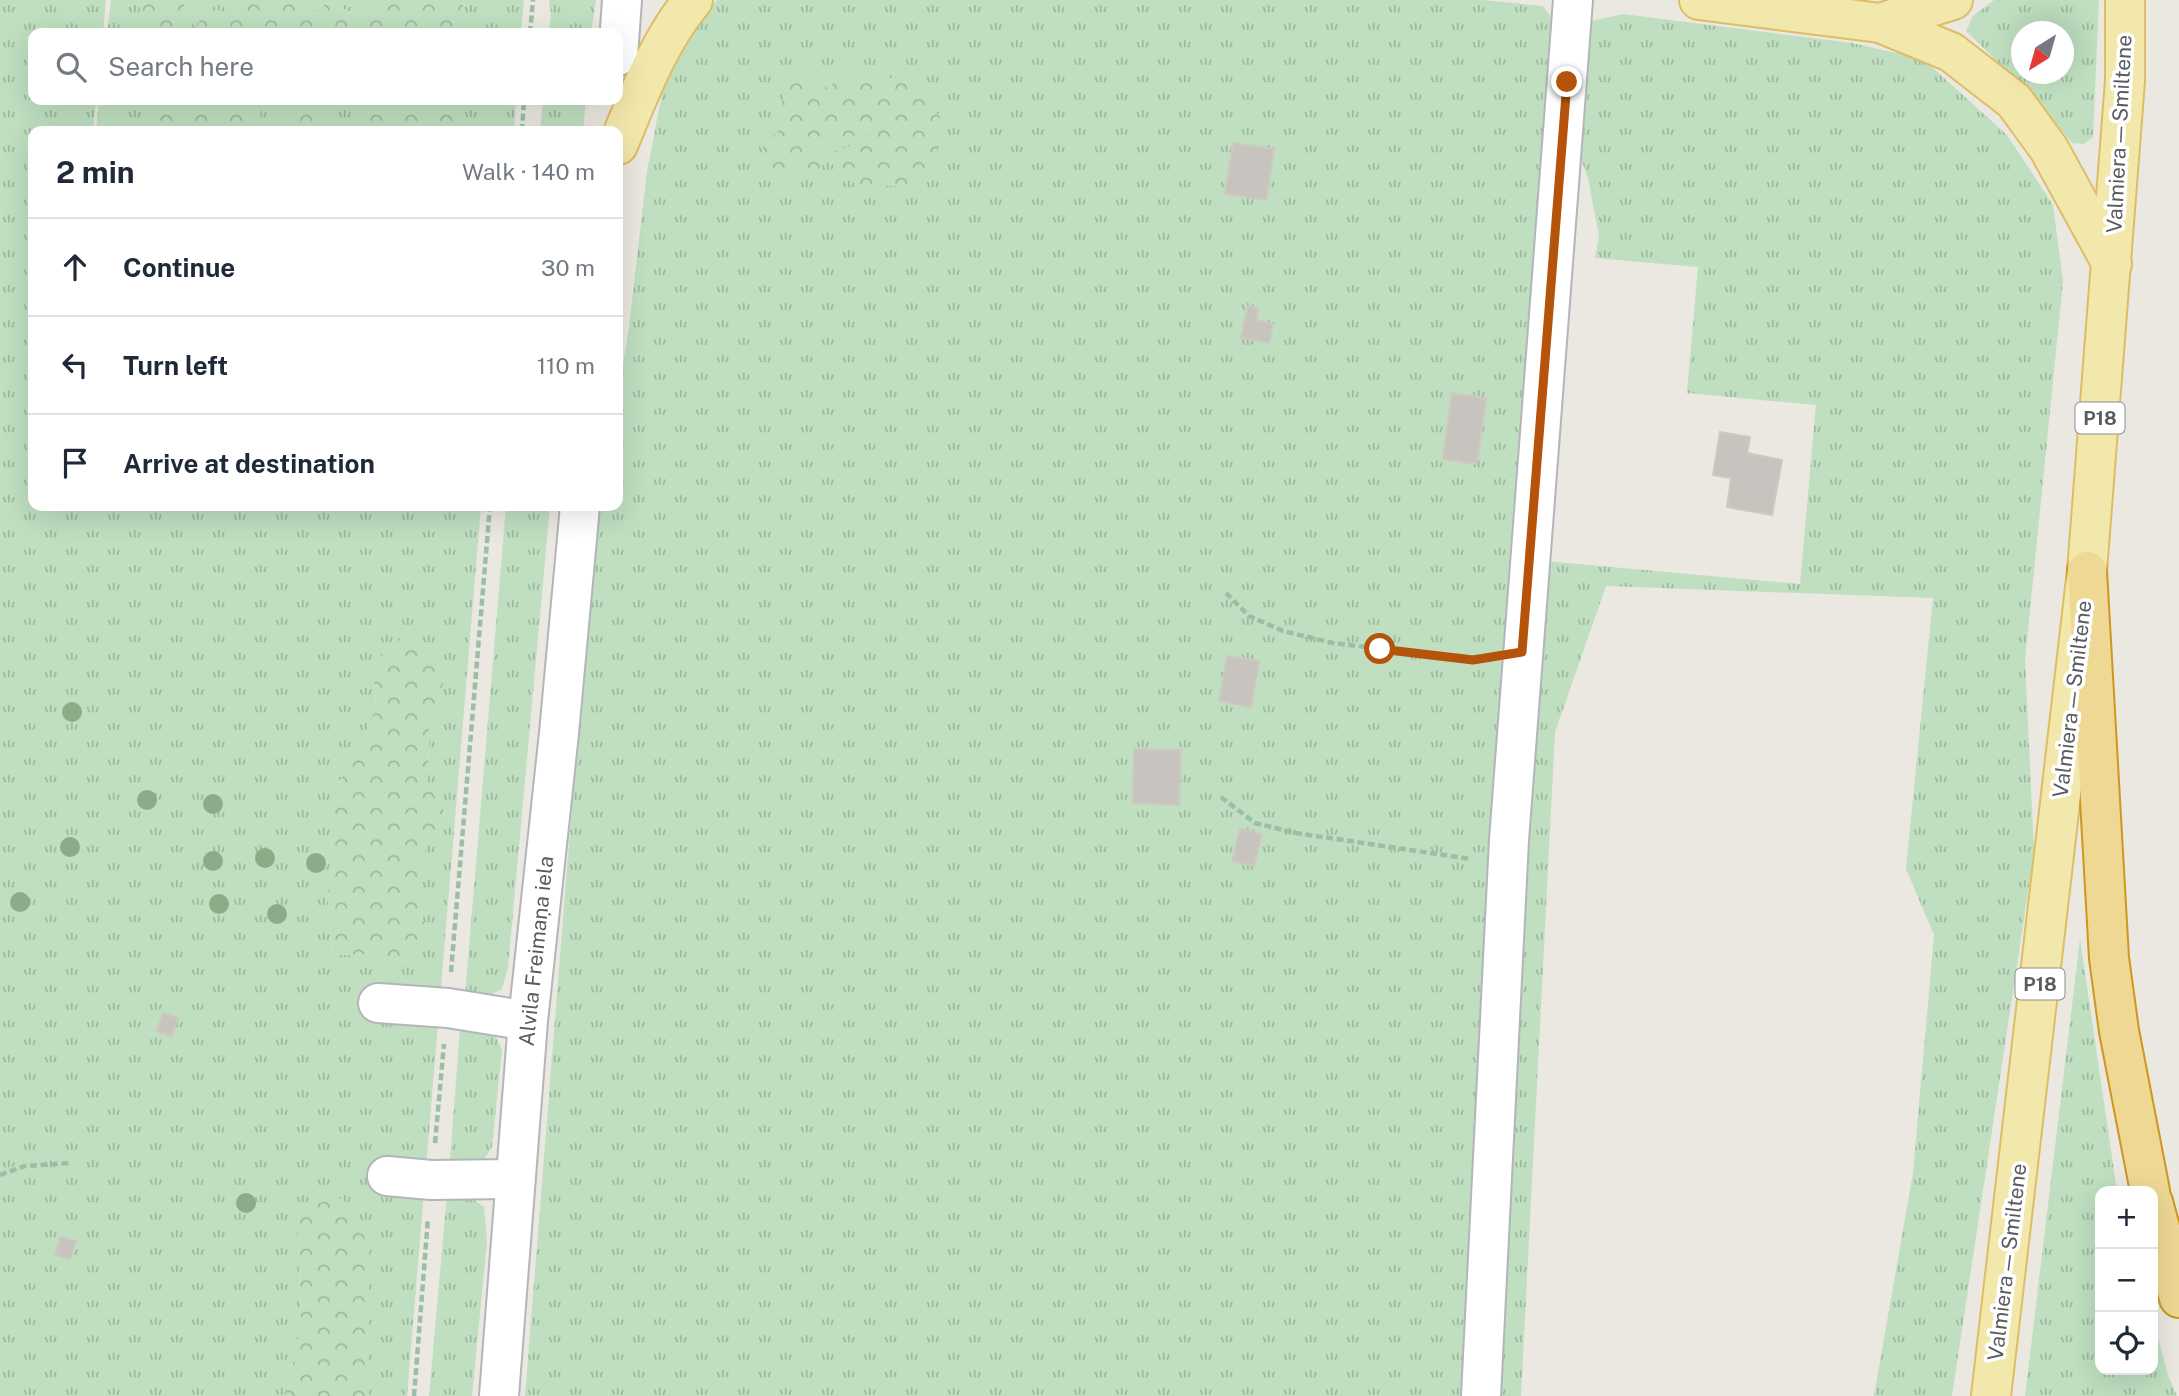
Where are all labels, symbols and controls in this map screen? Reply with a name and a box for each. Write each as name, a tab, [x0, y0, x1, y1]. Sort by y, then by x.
north arrow	[2011, 21, 2074, 84]
search box	[28, 28, 623, 105]
street label: Valmiera — Smiltene	[2101, 34, 2137, 234]
icon: search	[52, 48, 90, 86]
text: Search here	[108, 51, 254, 82]
route end	[1551, 66, 1582, 97]
text: 2 min	[56, 154, 135, 190]
text: Walk · 140 m	[462, 158, 595, 185]
icon: ahead	[56, 248, 94, 286]
text: Continue	[123, 252, 235, 283]
text: 30 m	[541, 254, 595, 281]
icon: left	[56, 346, 94, 384]
text: Turn left	[123, 350, 228, 381]
text: 110 m	[537, 352, 595, 379]
road number: P18	[2076, 402, 2124, 434]
icon: arrive	[56, 444, 94, 482]
text: Arrive at destination	[123, 448, 375, 479]
street label: Valmiera — Smiltene	[2047, 599, 2097, 799]
route start	[1364, 633, 1395, 664]
street label: Alvila Freimaņa iela	[514, 855, 558, 1047]
road number: P18	[2016, 968, 2064, 1000]
street label: Valmiera — Smiltene	[1982, 1162, 2032, 1362]
map controls	[2095, 1186, 2158, 1375]
button: +	[2095, 1186, 2158, 1249]
button: −	[2095, 1249, 2158, 1312]
button: locate	[2095, 1312, 2158, 1375]

